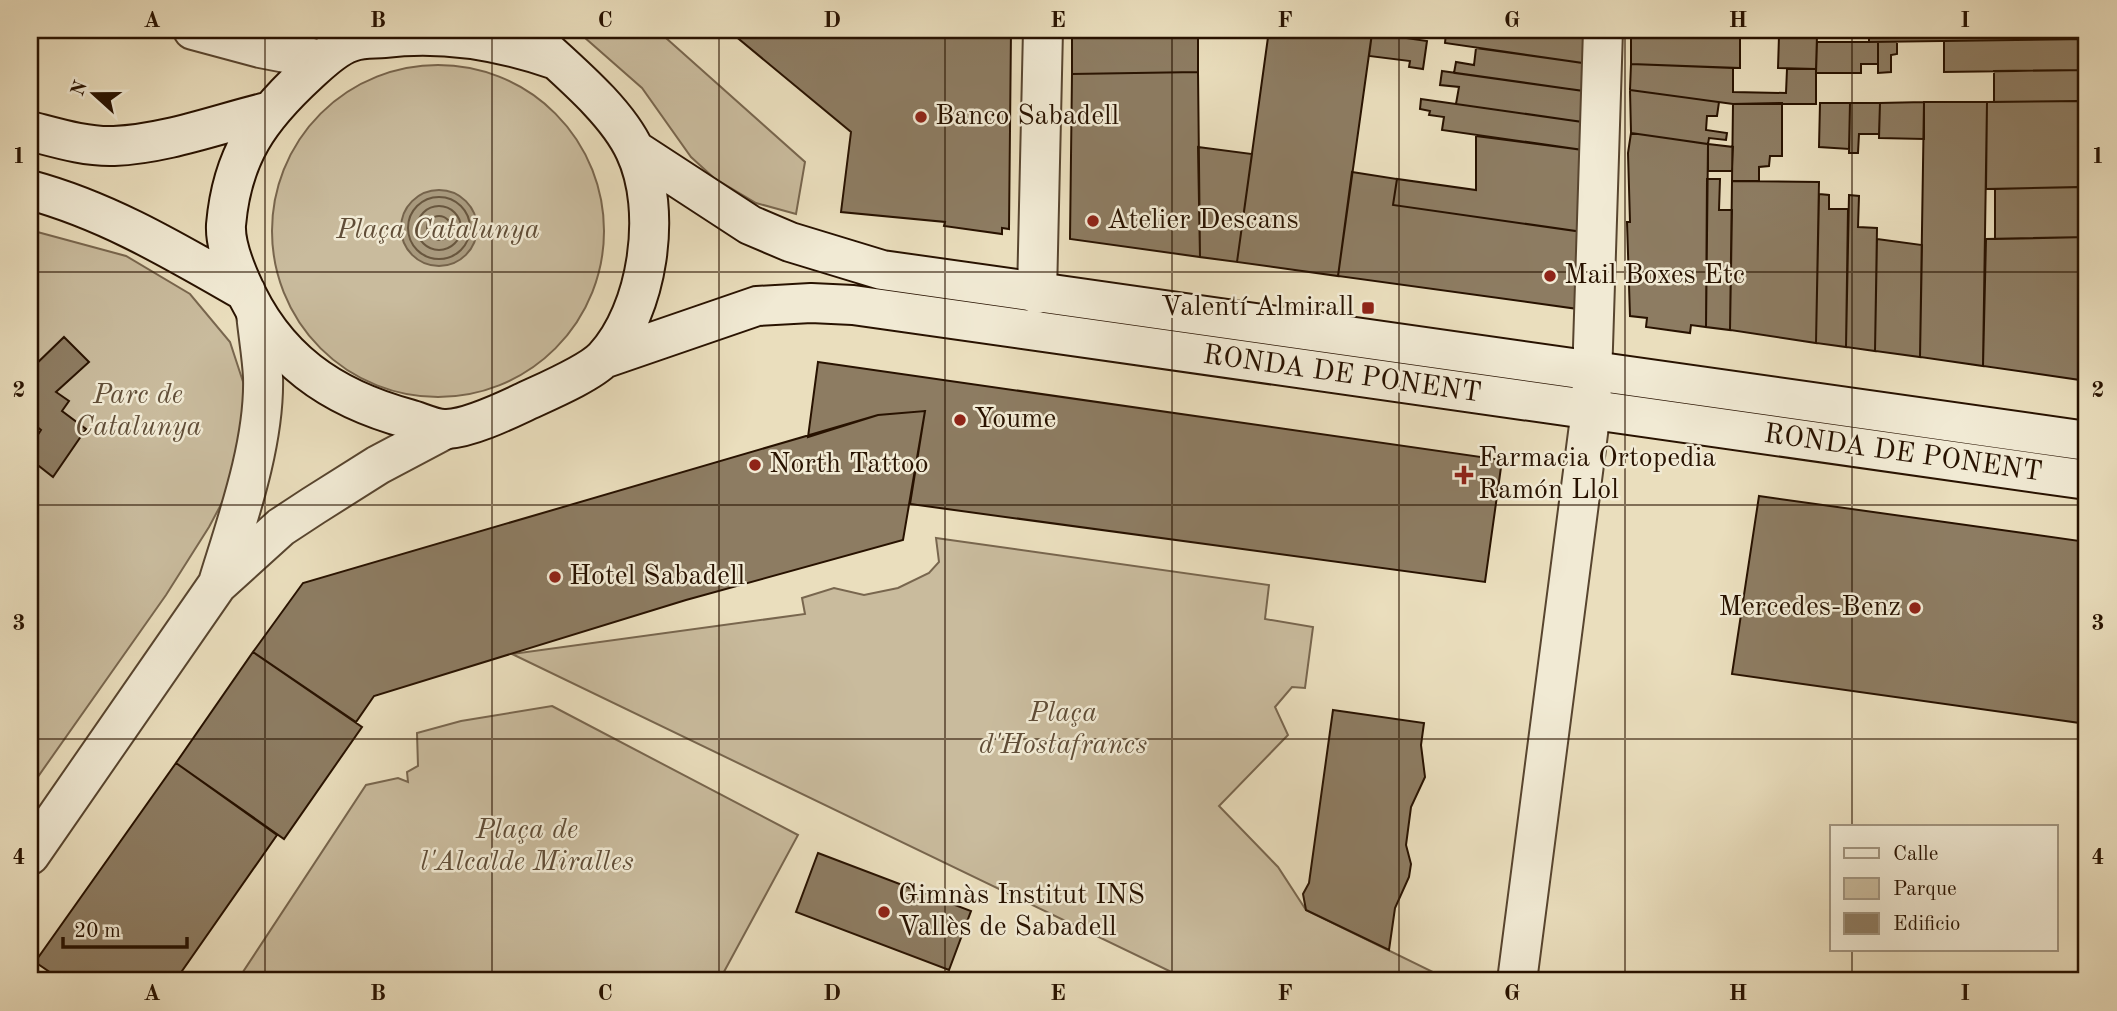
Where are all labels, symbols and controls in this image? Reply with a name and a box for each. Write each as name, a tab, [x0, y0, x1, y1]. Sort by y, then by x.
text: A	[143, 9, 161, 32]
text: B	[370, 9, 386, 32]
text: C	[597, 9, 613, 32]
text: D	[823, 9, 841, 32]
text: E	[1050, 9, 1066, 32]
text: F	[1277, 9, 1293, 32]
text: G	[1504, 9, 1520, 32]
text: H	[1729, 9, 1747, 32]
text: I	[1960, 9, 1970, 32]
north arrow	[60, 60, 130, 130]
text: N	[69, 78, 92, 99]
place label: Banco Sabadell	[935, 103, 1119, 131]
marker: Banco Sabadell	[913, 109, 929, 125]
text: 1	[12, 145, 26, 168]
text: 1	[2091, 145, 2105, 168]
place label: Atelier Descans	[1107, 207, 1299, 235]
marker: Atelier Descans	[1085, 213, 1101, 229]
park label: Plaça Catalunya	[335, 217, 540, 245]
place label: Mail Boxes Etc	[1564, 262, 1745, 290]
marker: Mail Boxes Etc	[1542, 268, 1558, 284]
place label: Valentí Almirall	[1161, 294, 1354, 322]
marker: Valentí Almirall	[1360, 300, 1376, 316]
street label: RONDA DE PONENT	[1201, 342, 1483, 408]
text: 2	[12, 379, 26, 402]
text: 2	[2091, 379, 2105, 402]
park label: Parc de Catalunya	[74, 382, 202, 442]
place label: Youme	[974, 406, 1056, 434]
marker: Youme	[952, 412, 968, 428]
street label: RONDA DE PONENT	[1762, 421, 2044, 487]
place label: Farmacia Ortopedia Ramón Llol	[1478, 445, 1716, 505]
place label: North Tattoo	[769, 451, 929, 479]
marker: North Tattoo	[747, 457, 763, 473]
marker: Farmacia Ortopedia Ramón Llol	[1456, 467, 1472, 483]
place label: Hotel Sabadell	[569, 563, 745, 591]
marker: Hotel Sabadell	[547, 569, 563, 585]
place label: Mercedes-Benz	[1718, 594, 1901, 622]
marker: Mercedes-Benz	[1907, 600, 1923, 616]
text: 3	[12, 612, 26, 635]
text: 3	[2091, 612, 2105, 635]
park label: Plaça d'Hostafrancs	[979, 700, 1147, 760]
park label: Plaça de l'Alcalde Miralles	[420, 817, 634, 877]
legend	[1830, 825, 2058, 951]
text: Calle	[1893, 844, 1938, 865]
text: 4	[12, 846, 26, 869]
text: 4	[2091, 846, 2105, 869]
text: Parque	[1893, 879, 1957, 900]
place label: Gimnàs Institut INS Vallès de Sabadell	[898, 882, 1145, 942]
marker: Gimnàs Institut INS Vallès de Sabadell	[876, 904, 892, 920]
scale bar	[63, 906, 187, 950]
text: Edificio	[1893, 914, 1961, 935]
text: 20 m	[74, 921, 121, 942]
text: A	[143, 982, 161, 1005]
text: B	[370, 982, 386, 1005]
text: C	[597, 982, 613, 1005]
text: D	[823, 982, 841, 1005]
text: E	[1050, 982, 1066, 1005]
text: F	[1277, 982, 1293, 1005]
text: G	[1504, 982, 1520, 1005]
text: H	[1729, 982, 1747, 1005]
text: I	[1960, 982, 1970, 1005]

